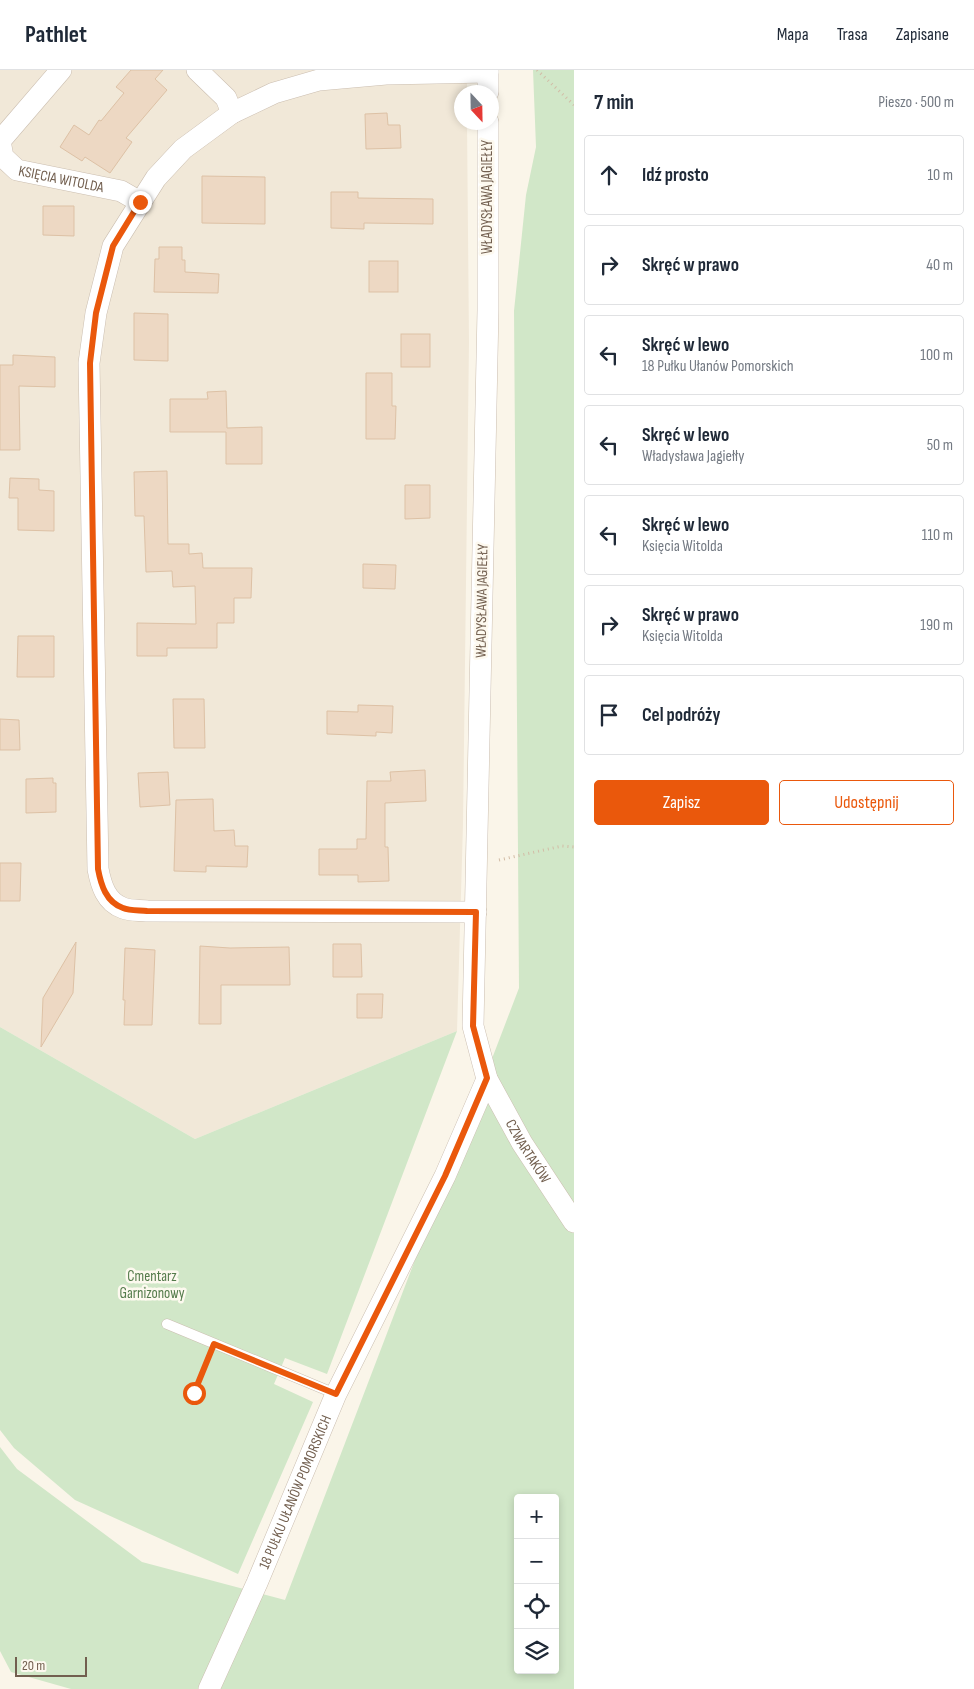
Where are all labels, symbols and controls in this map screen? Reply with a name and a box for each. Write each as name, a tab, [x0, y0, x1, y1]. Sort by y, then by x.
text: Pathlet	[25, 20, 87, 49]
text: Mapa	[777, 24, 809, 45]
text: Trasa	[837, 24, 868, 45]
text: Zapisane	[896, 24, 949, 45]
north arrow	[454, 85, 499, 130]
text: 7 min	[594, 90, 634, 115]
text: Pieszo · 500 m	[878, 93, 954, 112]
street label: WŁADYSŁAWA JAGIEŁŁY	[478, 139, 497, 254]
street label: KSIĘCIA WITOLDA	[17, 161, 106, 197]
icon: ahead	[595, 161, 623, 189]
text: Idź prosto	[642, 164, 709, 187]
text: 10 m	[927, 166, 953, 185]
route end	[129, 191, 152, 214]
icon: right	[595, 251, 623, 279]
text: Skręć w prawo	[642, 254, 739, 277]
text: 40 m	[926, 256, 953, 275]
text: Skręć w lewo	[642, 334, 729, 357]
icon: left	[595, 341, 623, 369]
text: 100 m	[920, 346, 953, 365]
text: 18 Pułku Ułanów Pomorskich	[642, 357, 794, 376]
text: Skręć w lewo	[642, 424, 729, 447]
icon: left	[595, 431, 623, 459]
text: 50 m	[927, 436, 953, 455]
text: Władysława Jagiełły	[642, 447, 744, 466]
text: Skręć w lewo	[642, 514, 729, 537]
icon: left	[595, 521, 623, 549]
text: 110 m	[922, 526, 953, 545]
text: Księcia Witolda	[642, 537, 723, 556]
street label: WŁADYSŁAWA JAGIEŁŁY	[472, 543, 493, 658]
text: Skręć w prawo	[642, 604, 739, 627]
icon: right	[595, 611, 623, 639]
text: 190 m	[920, 616, 953, 635]
text: Księcia Witolda	[642, 627, 723, 646]
icon: arrive	[595, 701, 623, 729]
text: Cel podróży	[642, 704, 720, 727]
button: Zapisz	[594, 780, 769, 825]
button: Udostępnij	[779, 780, 954, 825]
street label: CZWARTAKÓW	[501, 1116, 555, 1187]
park label: Cmentarz Garnizonowy	[120, 1267, 185, 1303]
route start	[183, 1382, 206, 1405]
street label: 18 PUŁKU UŁANÓW POMORSKICH	[254, 1412, 336, 1572]
map controls	[514, 1494, 559, 1674]
button: +	[514, 1494, 559, 1539]
button: −	[514, 1539, 559, 1584]
button: locate	[514, 1584, 559, 1629]
button: layers	[514, 1629, 559, 1674]
scale bar	[15, 1654, 88, 1677]
text: 20 m	[22, 1657, 45, 1674]

